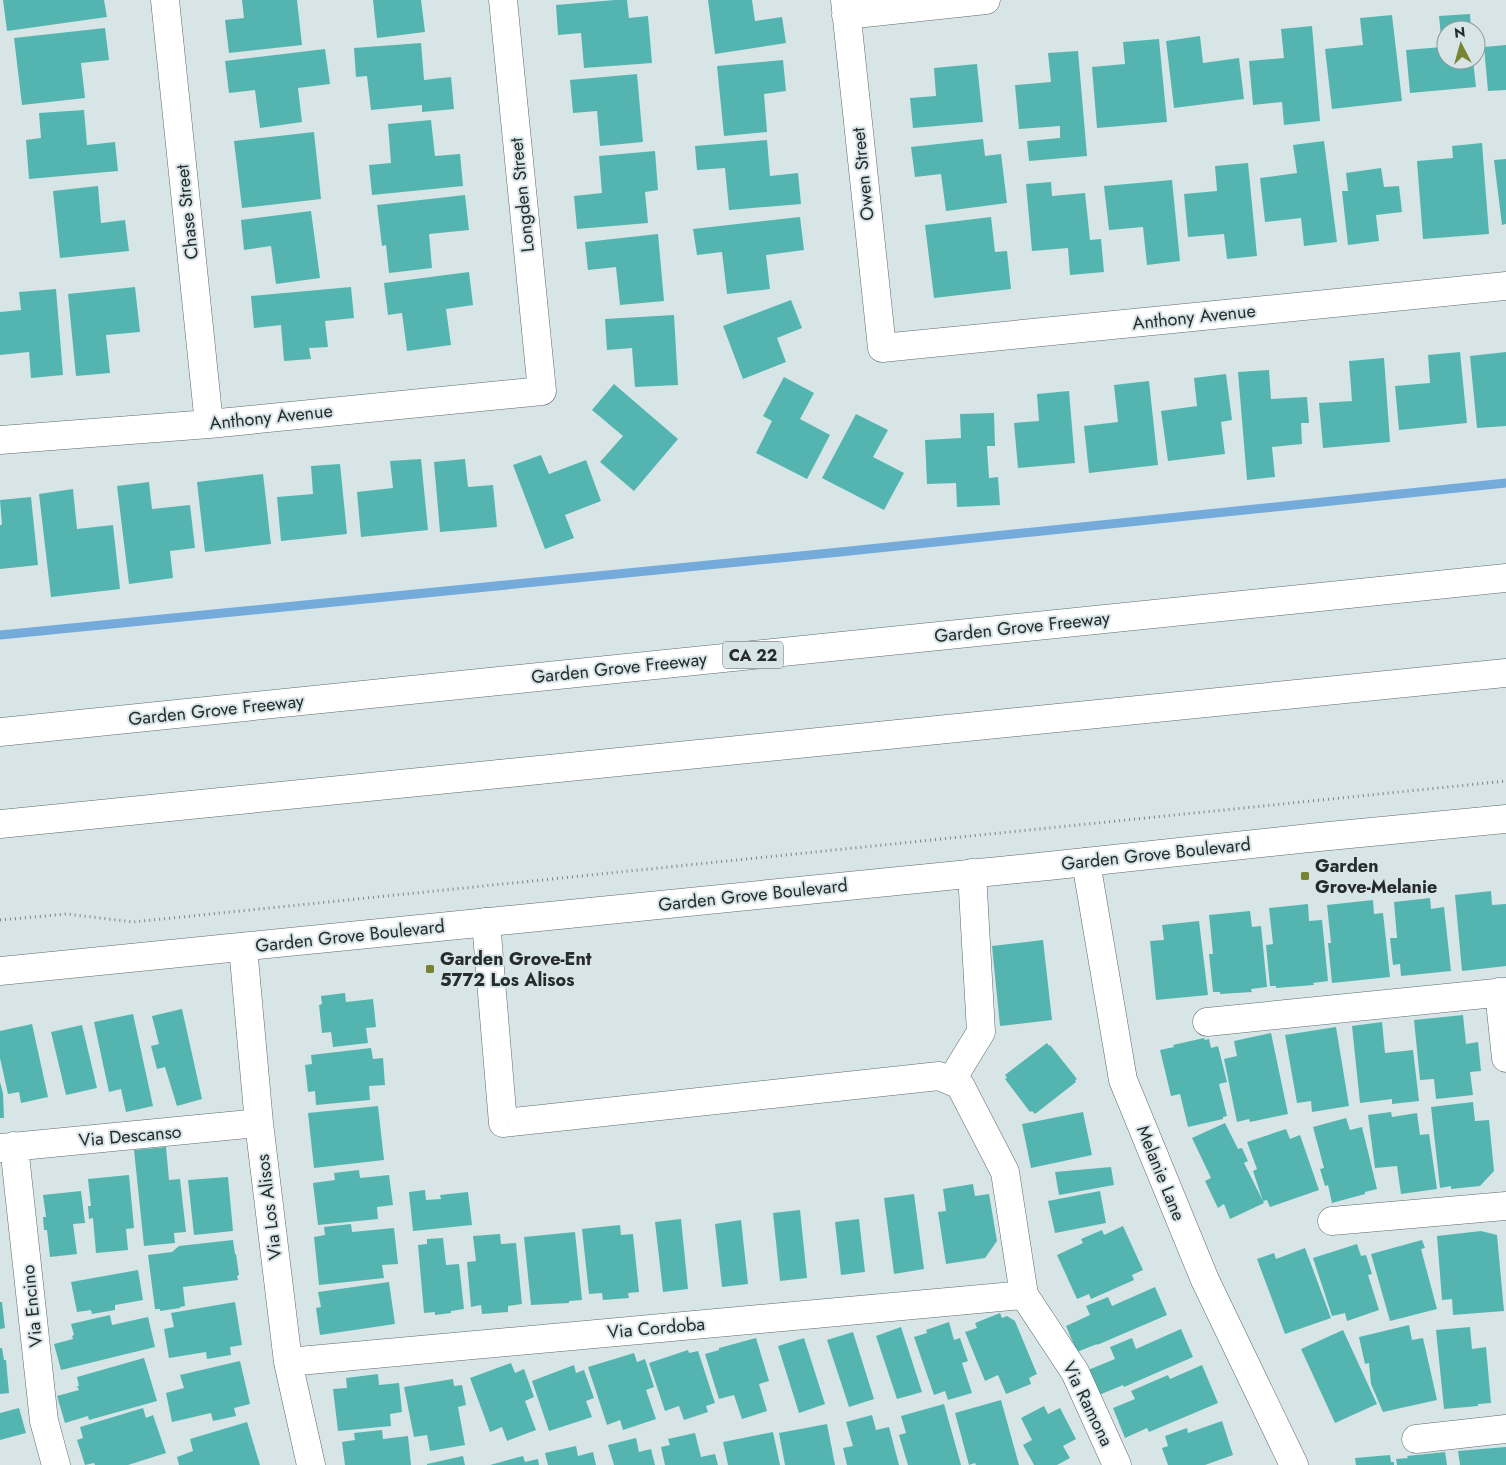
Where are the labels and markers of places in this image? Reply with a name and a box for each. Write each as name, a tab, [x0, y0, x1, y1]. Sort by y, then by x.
place label: Garden Grove-Melanie	[1315, 853, 1437, 900]
marker: Garden Grove-Melanie	[1299, 870, 1311, 882]
place label: Garden Grove-Ent 5772 Los Alisos	[440, 946, 592, 993]
marker: Garden Grove-Ent 5772 Los Alisos	[424, 963, 436, 975]

